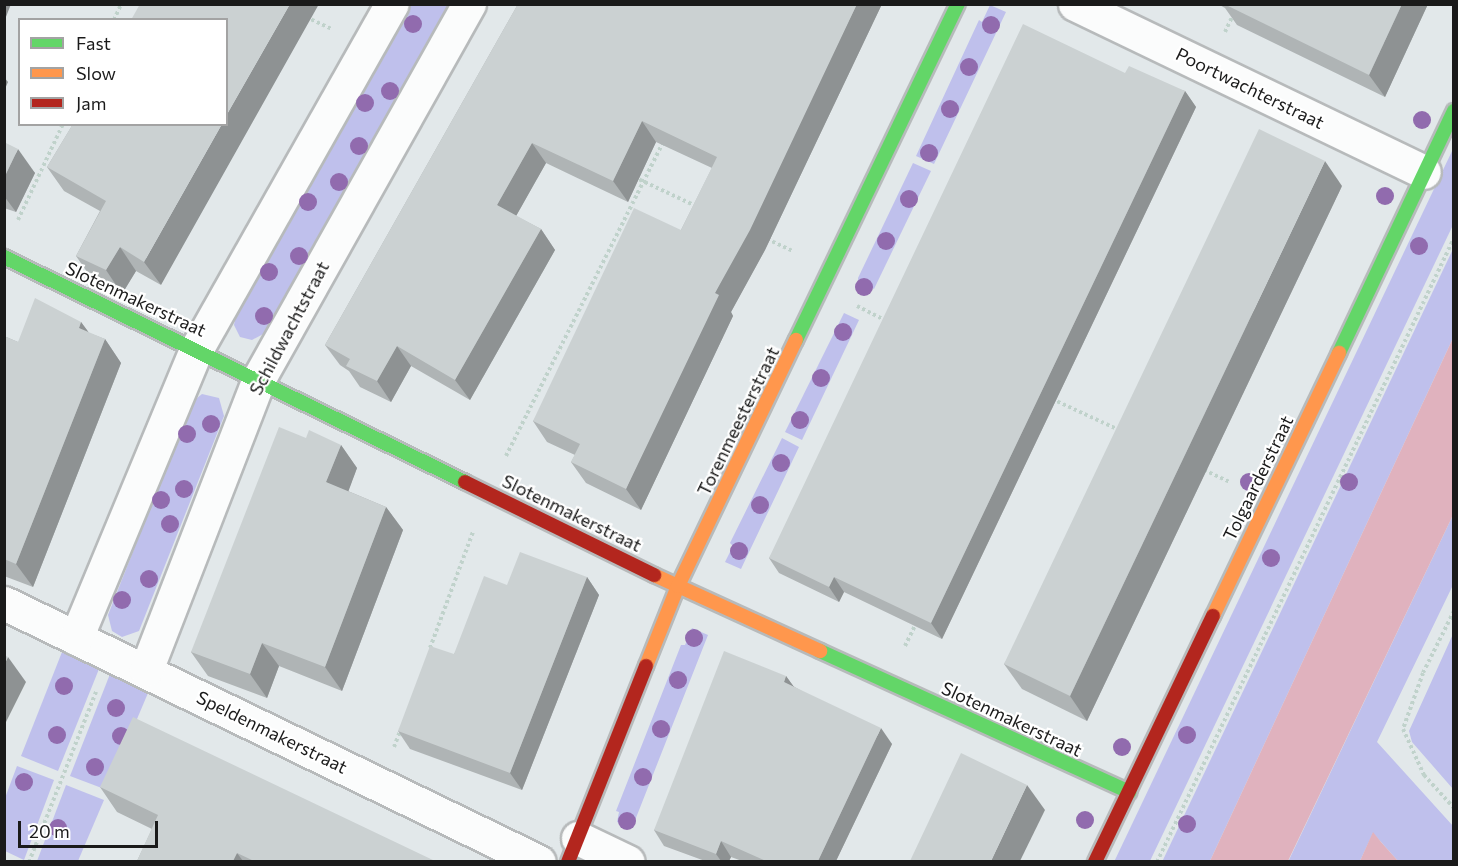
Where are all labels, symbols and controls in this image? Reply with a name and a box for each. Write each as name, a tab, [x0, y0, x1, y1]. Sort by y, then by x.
legend	[18, 18, 228, 126]
text: Fast	[76, 32, 111, 54]
street label: Poortwachterstraat	[1172, 43, 1328, 133]
text: Slow	[76, 62, 116, 84]
text: Jam	[76, 92, 106, 114]
street label: Slotenmakerstraat	[62, 257, 210, 341]
street label: Schildwachtstraat	[245, 257, 333, 399]
street label: Torenmeesterstraat	[693, 343, 783, 499]
street label: Tolgaarderstraat	[1218, 412, 1298, 544]
street label: Slotenmakerstraat	[499, 470, 645, 556]
street label: Slotenmakerstraat	[938, 677, 1086, 761]
street label: Speldenmakerstraat	[193, 686, 351, 778]
scale bar	[21, 809, 160, 847]
text: 20 m	[29, 820, 70, 842]

